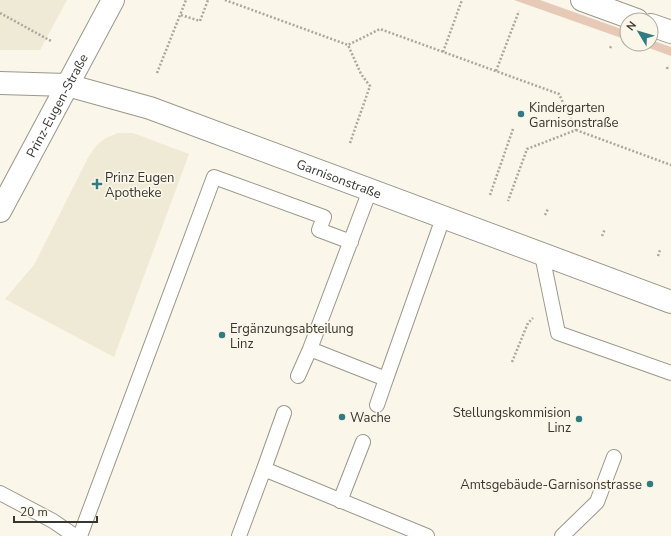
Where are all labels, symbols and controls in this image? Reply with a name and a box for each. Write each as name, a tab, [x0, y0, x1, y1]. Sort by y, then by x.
north arrow	[619, 12, 659, 52]
text: N	[623, 18, 640, 34]
street label: Prinz-Eugen-Straße	[22, 51, 93, 161]
place label: Kindergarten Garnisonstraße	[529, 99, 618, 132]
marker: Kindergarten Garnisonstraße	[516, 109, 526, 119]
street label: Garnisonstraße	[294, 155, 384, 203]
place label: Prinz Eugen Apotheke	[105, 169, 174, 202]
marker: Prinz Eugen Apotheke	[92, 179, 102, 189]
place label: Ergänzungsabteilung Linz	[230, 320, 354, 353]
marker: Ergänzungsabteilung Linz	[217, 330, 227, 340]
place label: Stellungskommision Linz	[453, 404, 571, 437]
place label: Wache	[350, 409, 391, 427]
marker: Wache	[337, 412, 347, 422]
marker: Stellungskommision Linz	[574, 414, 584, 424]
place label: Amtsgebäude-Garnisonstrasse	[460, 476, 642, 494]
marker: Amtsgebäude-Garnisonstrasse	[645, 479, 655, 489]
scale bar	[14, 498, 97, 524]
text: 20 m	[20, 504, 48, 520]

